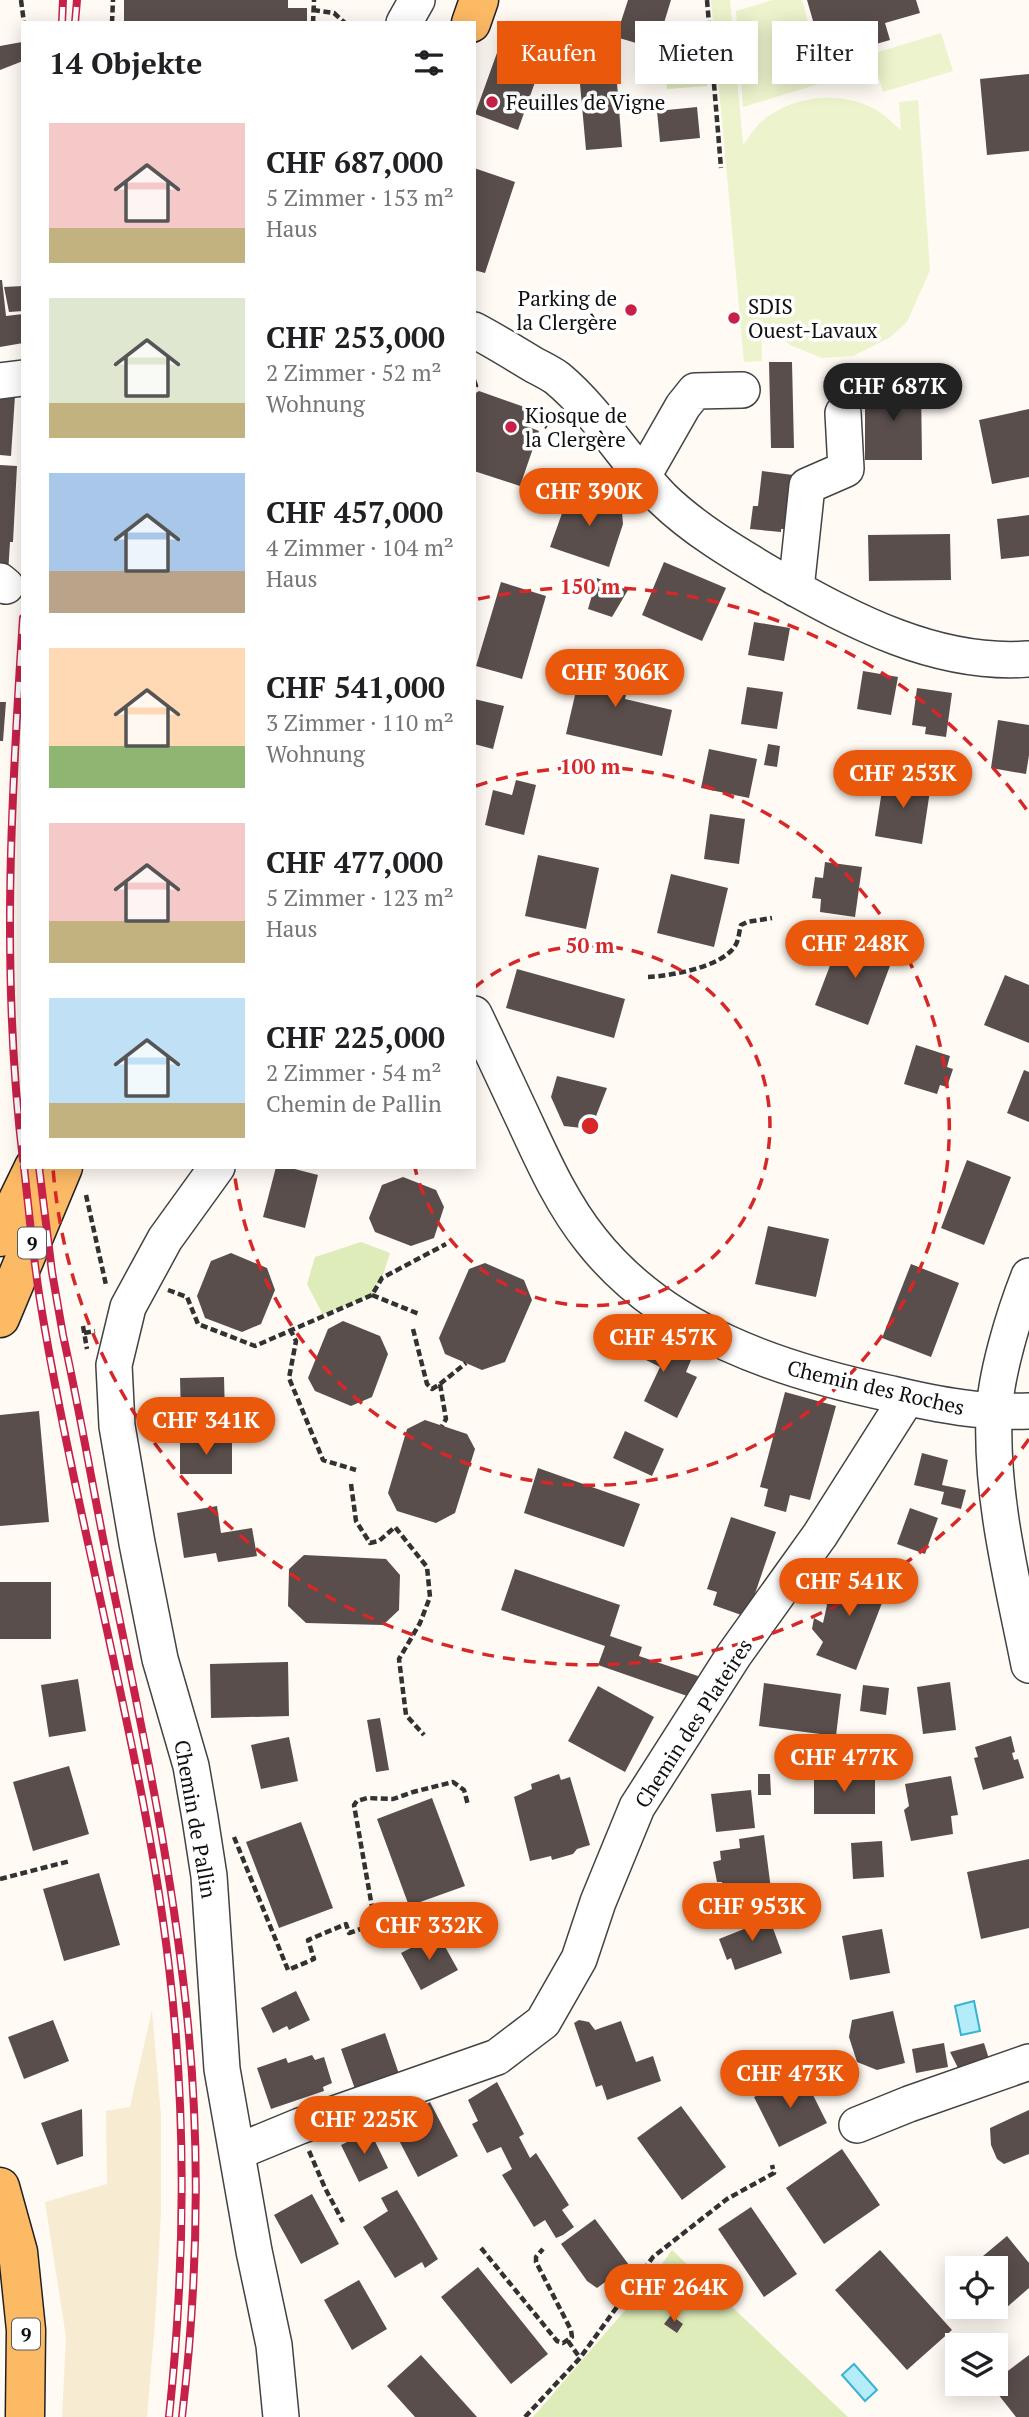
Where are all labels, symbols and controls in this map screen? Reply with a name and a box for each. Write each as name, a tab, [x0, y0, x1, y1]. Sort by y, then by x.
chip: Kaufen	[497, 21, 621, 84]
chip: Mieten	[635, 21, 758, 84]
chip: Filter	[772, 21, 878, 84]
text: 14 Objekte	[49, 43, 202, 83]
icon: filters	[410, 44, 448, 82]
place label: Feuilles de Vigne	[506, 88, 665, 116]
marker: Feuilles de Vigne	[484, 94, 500, 110]
text: CHF 687,000	[266, 142, 443, 182]
icon: home	[105, 151, 189, 235]
text: 5 Zimmer · 153 m²	[266, 182, 454, 213]
text: Haus	[266, 213, 318, 244]
place label: Parking de la Clergère	[516, 284, 617, 336]
place label: SDIS Ouest-Lavaux	[748, 292, 878, 344]
marker: Parking de la Clergère	[623, 302, 639, 318]
marker: SDIS Ouest-Lavaux	[726, 310, 742, 326]
text: CHF 253,000	[266, 317, 445, 357]
icon: home	[105, 326, 189, 410]
text: 2 Zimmer · 52 m²	[266, 357, 441, 388]
pin: CHF 687K	[821, 364, 965, 423]
text: CHF 687K	[839, 370, 947, 401]
text: Wohnung	[266, 388, 365, 419]
place label: Kiosque de la Clergère	[525, 401, 627, 453]
marker: Kiosque de la Clergère	[503, 419, 519, 435]
pin: CHF 390K	[517, 468, 661, 528]
text: CHF 390K	[535, 475, 643, 506]
text: CHF 457,000	[266, 492, 443, 532]
icon: home	[105, 501, 189, 585]
text: 4 Zimmer · 104 m²	[266, 532, 454, 563]
text: Haus	[266, 563, 318, 594]
text: 150 m	[560, 572, 621, 600]
pin: CHF 306K	[543, 650, 687, 709]
text: CHF 306K	[561, 656, 669, 687]
text: CHF 541,000	[266, 667, 445, 707]
icon: home	[105, 676, 189, 760]
text: 3 Zimmer · 110 m²	[266, 707, 454, 738]
text: Wohnung	[266, 738, 365, 769]
pin: CHF 253K	[831, 750, 975, 810]
text: 100 m	[560, 752, 621, 780]
text: CHF 253K	[849, 757, 957, 788]
text: CHF 477,000	[266, 842, 443, 882]
icon: home	[105, 851, 189, 935]
text: 5 Zimmer · 123 m²	[266, 882, 454, 913]
text: Haus	[266, 913, 318, 944]
pin: CHF 248K	[783, 920, 927, 980]
text: CHF 248K	[801, 927, 909, 958]
text: 50 m	[566, 931, 615, 959]
text: CHF 225,000	[266, 1017, 445, 1057]
icon: home	[105, 1026, 189, 1110]
text: 2 Zimmer · 54 m²	[266, 1057, 441, 1088]
text: Chemin de Pallin	[266, 1088, 442, 1119]
centre of rings	[578, 1114, 602, 1138]
road number: 9	[18, 1228, 46, 1259]
pin: CHF 457K	[591, 1314, 735, 1374]
text: CHF 457K	[609, 1321, 717, 1352]
street label: Chemin des Roches	[785, 1353, 967, 1421]
pin: CHF 341K	[134, 1398, 278, 1457]
text: CHF 341K	[152, 1404, 260, 1435]
pin: CHF 541K	[777, 1558, 921, 1618]
text: CHF 541K	[795, 1565, 903, 1596]
street label: Chemin des Plateires	[628, 1633, 758, 1813]
pin: CHF 477K	[772, 1734, 916, 1794]
street label: Chemin de Pallin	[168, 1738, 224, 1901]
text: CHF 477K	[790, 1741, 898, 1772]
pin: CHF 953K	[680, 1884, 824, 1943]
text: CHF 953K	[698, 1890, 806, 1921]
pin: CHF 332K	[357, 1902, 501, 1962]
text: CHF 332K	[375, 1909, 483, 1940]
pin: CHF 473K	[718, 2050, 862, 2110]
text: CHF 473K	[736, 2057, 844, 2088]
pin: CHF 225K	[292, 2096, 436, 2156]
text: CHF 225K	[310, 2103, 418, 2134]
map controls	[945, 2256, 1008, 2396]
button: locate	[945, 2256, 1008, 2319]
pin: CHF 264K	[602, 2264, 746, 2324]
text: CHF 264K	[620, 2271, 728, 2302]
road number: 9	[12, 2318, 40, 2350]
button: layers	[945, 2333, 1008, 2396]

